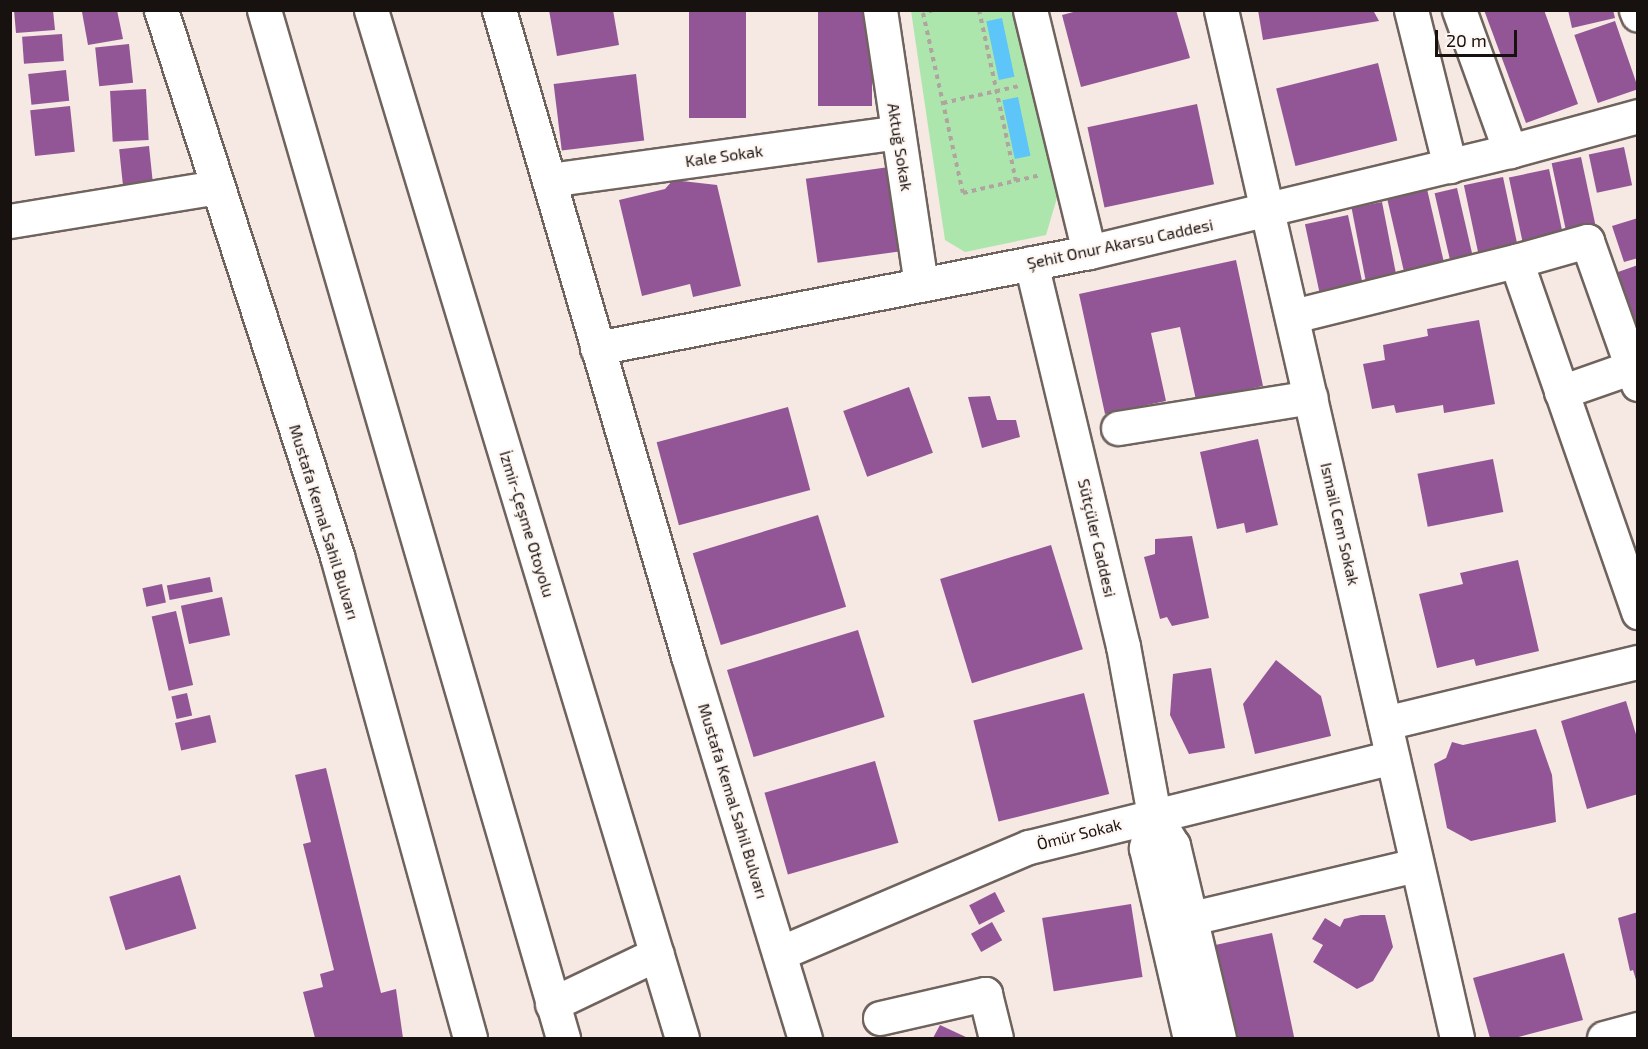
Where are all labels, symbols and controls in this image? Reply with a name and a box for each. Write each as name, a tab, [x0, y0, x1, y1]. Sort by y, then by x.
scale bar	[1438, 18, 1520, 56]
text: 20 m	[1446, 29, 1487, 51]
street label: Aktuğ Sokak	[884, 102, 916, 192]
street label: Kale Sokak	[684, 141, 764, 171]
street label: Şehit Onur Akarsu Caddesi	[1025, 215, 1215, 273]
street label: Mustafa Kemal Sahil Bulvarı	[285, 422, 363, 622]
street label: İzmir-Çeşme Otoyolu	[496, 448, 558, 600]
street label: Ismail Cem Sokak	[1316, 461, 1364, 587]
street label: Sütçüler Caddesi	[1074, 477, 1120, 599]
street label: Mustafa Kemal Sahil Bulvarı	[694, 701, 772, 901]
street label: Ömür Sokak	[1034, 814, 1124, 854]

